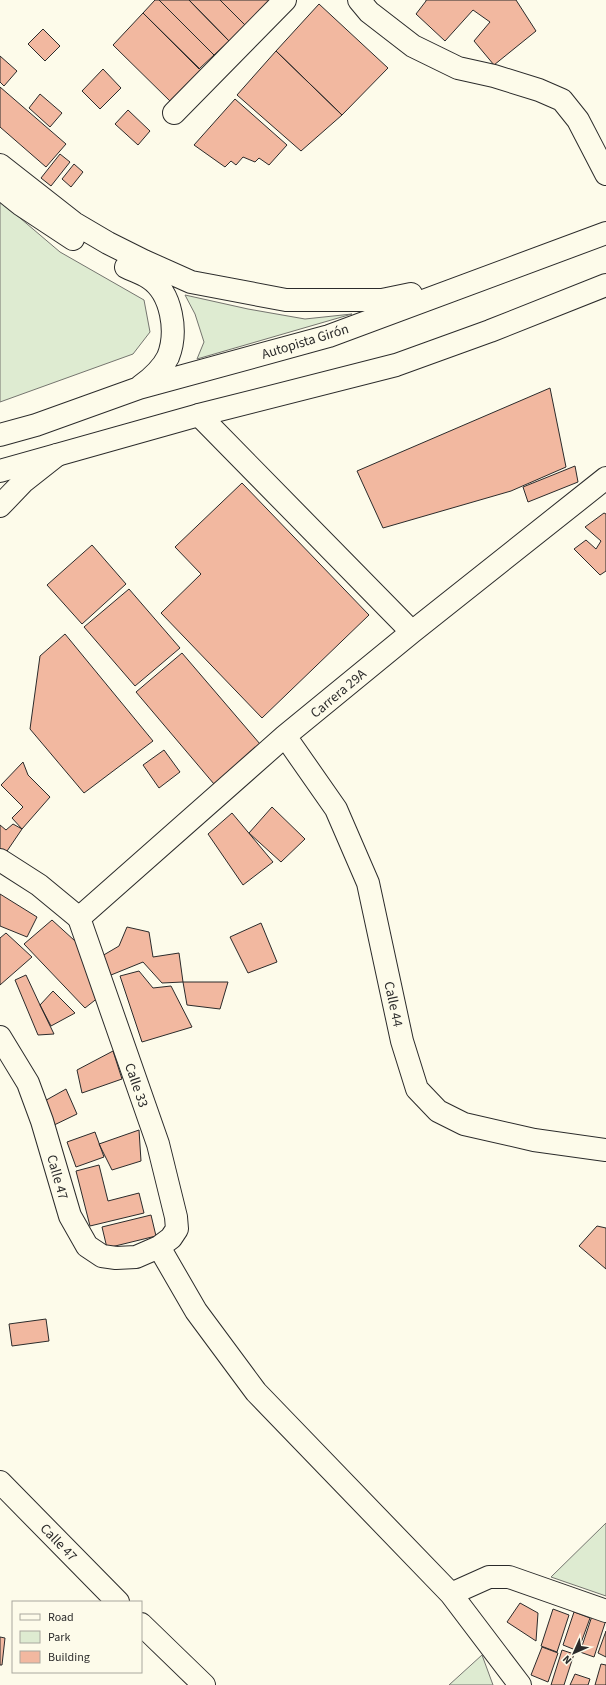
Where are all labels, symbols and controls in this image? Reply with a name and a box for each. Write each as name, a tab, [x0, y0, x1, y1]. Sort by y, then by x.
street label: Autopista Girón	[259, 319, 351, 365]
street label: Carrera 29A	[306, 664, 371, 723]
street label: Calle 44	[378, 980, 408, 1029]
street label: Calle 33	[119, 1060, 153, 1110]
street label: Calle 47	[41, 1152, 73, 1202]
street label: Calle 47	[35, 1519, 81, 1566]
legend	[12, 1601, 142, 1673]
text: Road	[48, 1609, 74, 1626]
text: Park	[48, 1629, 70, 1646]
north arrow	[554, 1633, 594, 1673]
text: Building	[48, 1649, 90, 1666]
text: N	[559, 1652, 575, 1668]

